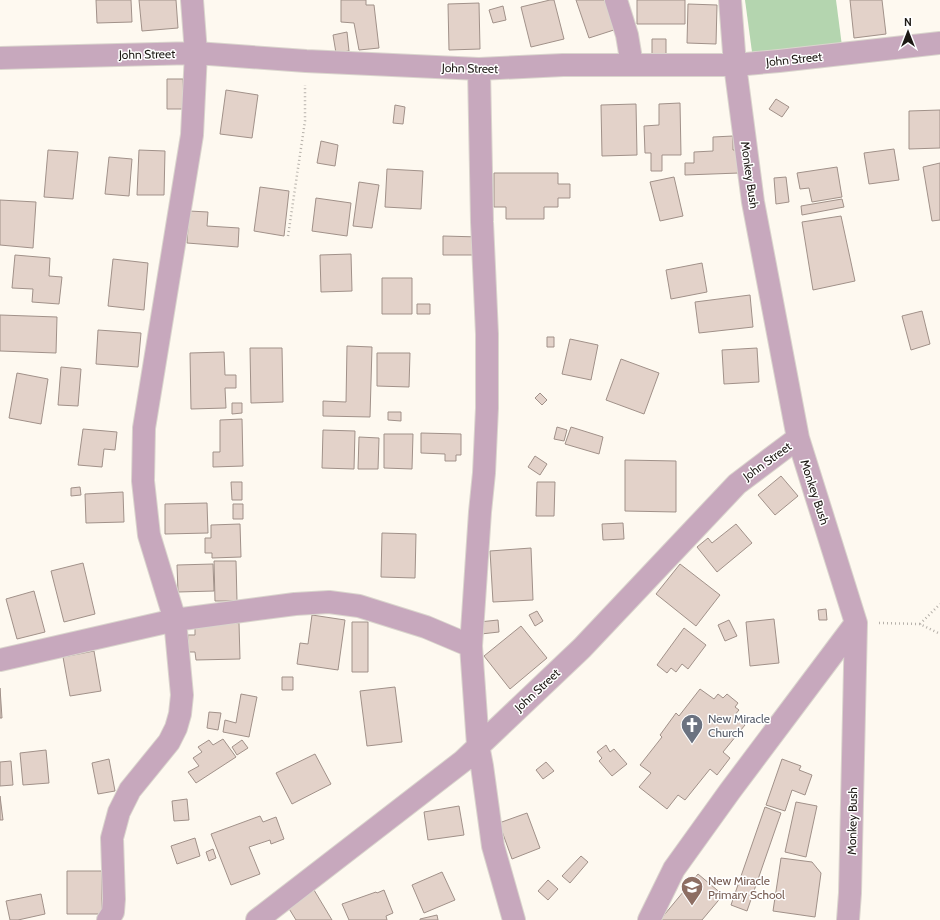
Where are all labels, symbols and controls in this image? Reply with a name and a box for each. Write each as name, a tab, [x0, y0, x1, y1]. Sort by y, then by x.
north arrow	[888, 12, 928, 52]
text: N	[904, 15, 912, 29]
street label: John Street	[118, 46, 175, 62]
street label: John Street	[764, 49, 823, 70]
street label: John Street	[441, 60, 498, 76]
street label: Monkey Bush	[738, 140, 762, 210]
street label: John Street	[739, 438, 794, 484]
street label: Monkey Bush	[797, 457, 833, 527]
street label: John Street	[511, 665, 563, 715]
place label: New Miracle Church	[708, 711, 770, 740]
church icon: New Miracle Church	[679, 712, 705, 745]
street label: Monkey Bush	[844, 787, 860, 855]
place label: New Miracle Primary School	[708, 873, 785, 902]
school or university icon: New Miracle Primary School	[679, 874, 705, 907]

